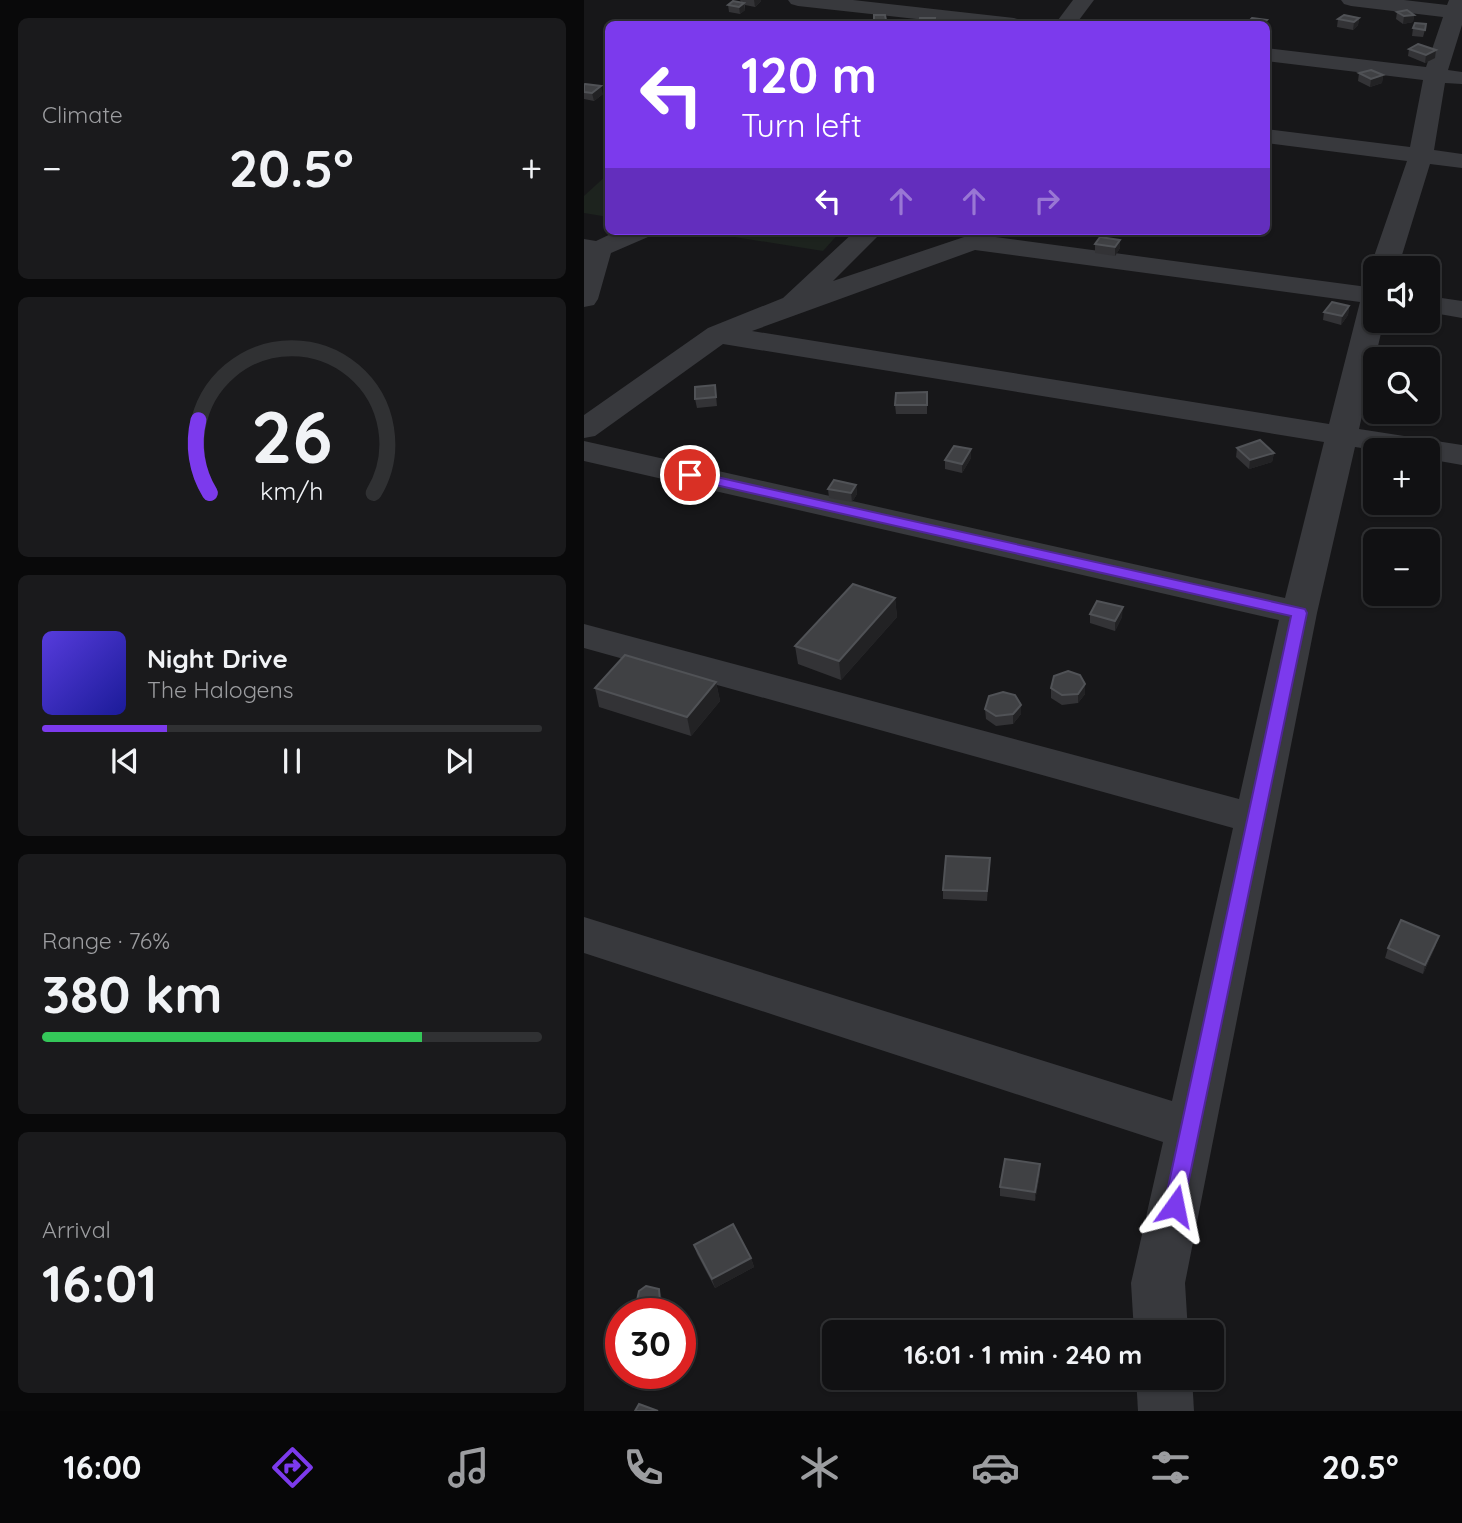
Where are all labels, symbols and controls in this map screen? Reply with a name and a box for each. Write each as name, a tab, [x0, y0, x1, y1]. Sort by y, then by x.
text: 120 m	[741, 44, 877, 105]
icon: left	[626, 49, 717, 140]
text: Climate	[42, 100, 123, 129]
text: Turn left	[741, 105, 862, 145]
text: 20.5°	[229, 135, 354, 200]
text: −	[42, 144, 62, 192]
text: +	[521, 144, 542, 192]
icon: left	[809, 182, 847, 220]
icon: ahead	[882, 182, 920, 220]
icon: ahead	[955, 182, 993, 220]
icon: right	[1028, 182, 1066, 220]
map controls	[1363, 256, 1440, 606]
button: sound	[1363, 256, 1440, 333]
button: search	[1363, 347, 1440, 424]
text: 26	[251, 390, 333, 481]
button: +	[1363, 438, 1440, 515]
pin	[660, 445, 720, 505]
icon: arrive	[671, 456, 709, 494]
text: km/h	[260, 475, 324, 506]
button: −	[1363, 529, 1440, 606]
text: Night Drive	[147, 642, 288, 675]
text: The Halogens	[147, 675, 294, 704]
icon: previous	[106, 742, 144, 780]
icon: pause	[273, 742, 311, 780]
icon: next	[440, 742, 478, 780]
text: Range · 76%	[42, 926, 170, 955]
text: 380 km	[42, 961, 222, 1026]
position arrow	[1138, 1169, 1212, 1243]
text: Arrival	[42, 1215, 111, 1244]
text: 16:01	[42, 1250, 157, 1315]
speed limit sign: 30	[605, 1298, 696, 1389]
text: 16:01 · 1 min · 240 m	[904, 1338, 1142, 1371]
icon: directions	[268, 1443, 317, 1492]
icon: music	[444, 1443, 493, 1492]
icon: phone	[619, 1443, 668, 1492]
icon: climate	[795, 1443, 844, 1492]
icon: car	[971, 1443, 1020, 1492]
icon: filters	[1146, 1443, 1195, 1492]
text: 16:00	[63, 1447, 141, 1487]
text: 20.5°	[1322, 1447, 1399, 1487]

